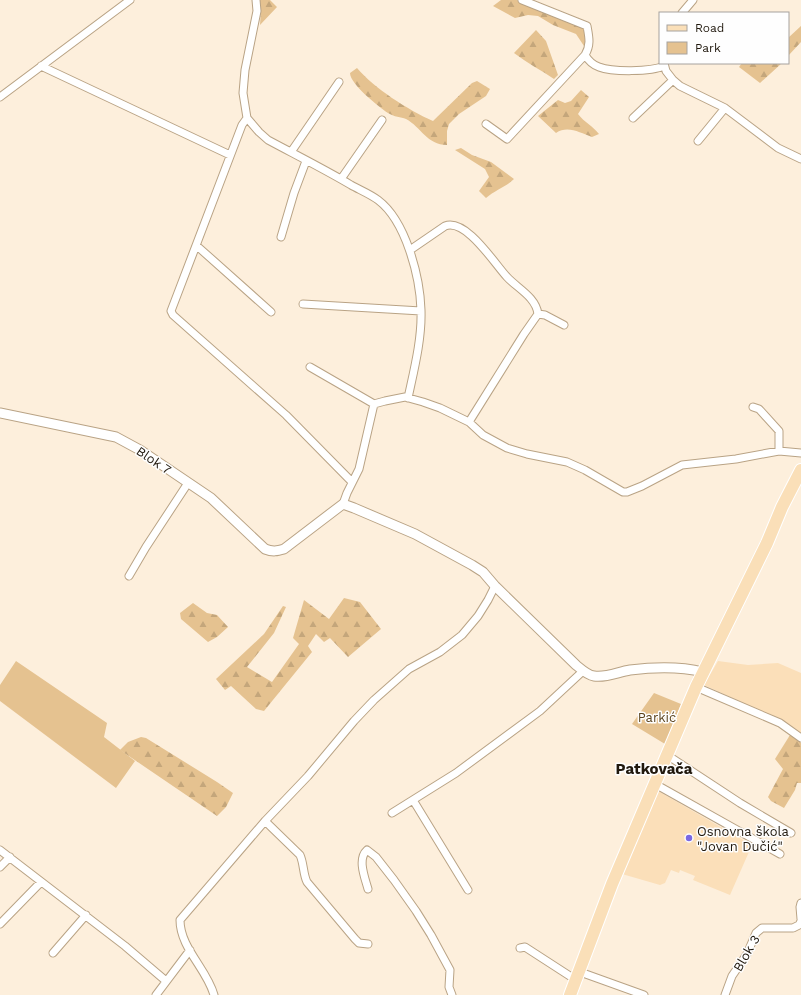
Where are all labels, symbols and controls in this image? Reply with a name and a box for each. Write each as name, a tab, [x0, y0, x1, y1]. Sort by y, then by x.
legend	[659, 12, 789, 64]
text: Road	[695, 21, 724, 35]
text: Park	[695, 41, 721, 55]
street label: Blok 7	[134, 443, 174, 477]
park label: Parkić	[638, 710, 676, 725]
district label: Patkovača	[616, 760, 693, 778]
place label: Osnovna škola "Jovan Dučić"	[697, 824, 789, 854]
marker: Osnovna škola "Jovan Dučić"	[684, 833, 694, 843]
street label: Blok 3	[730, 932, 763, 974]

